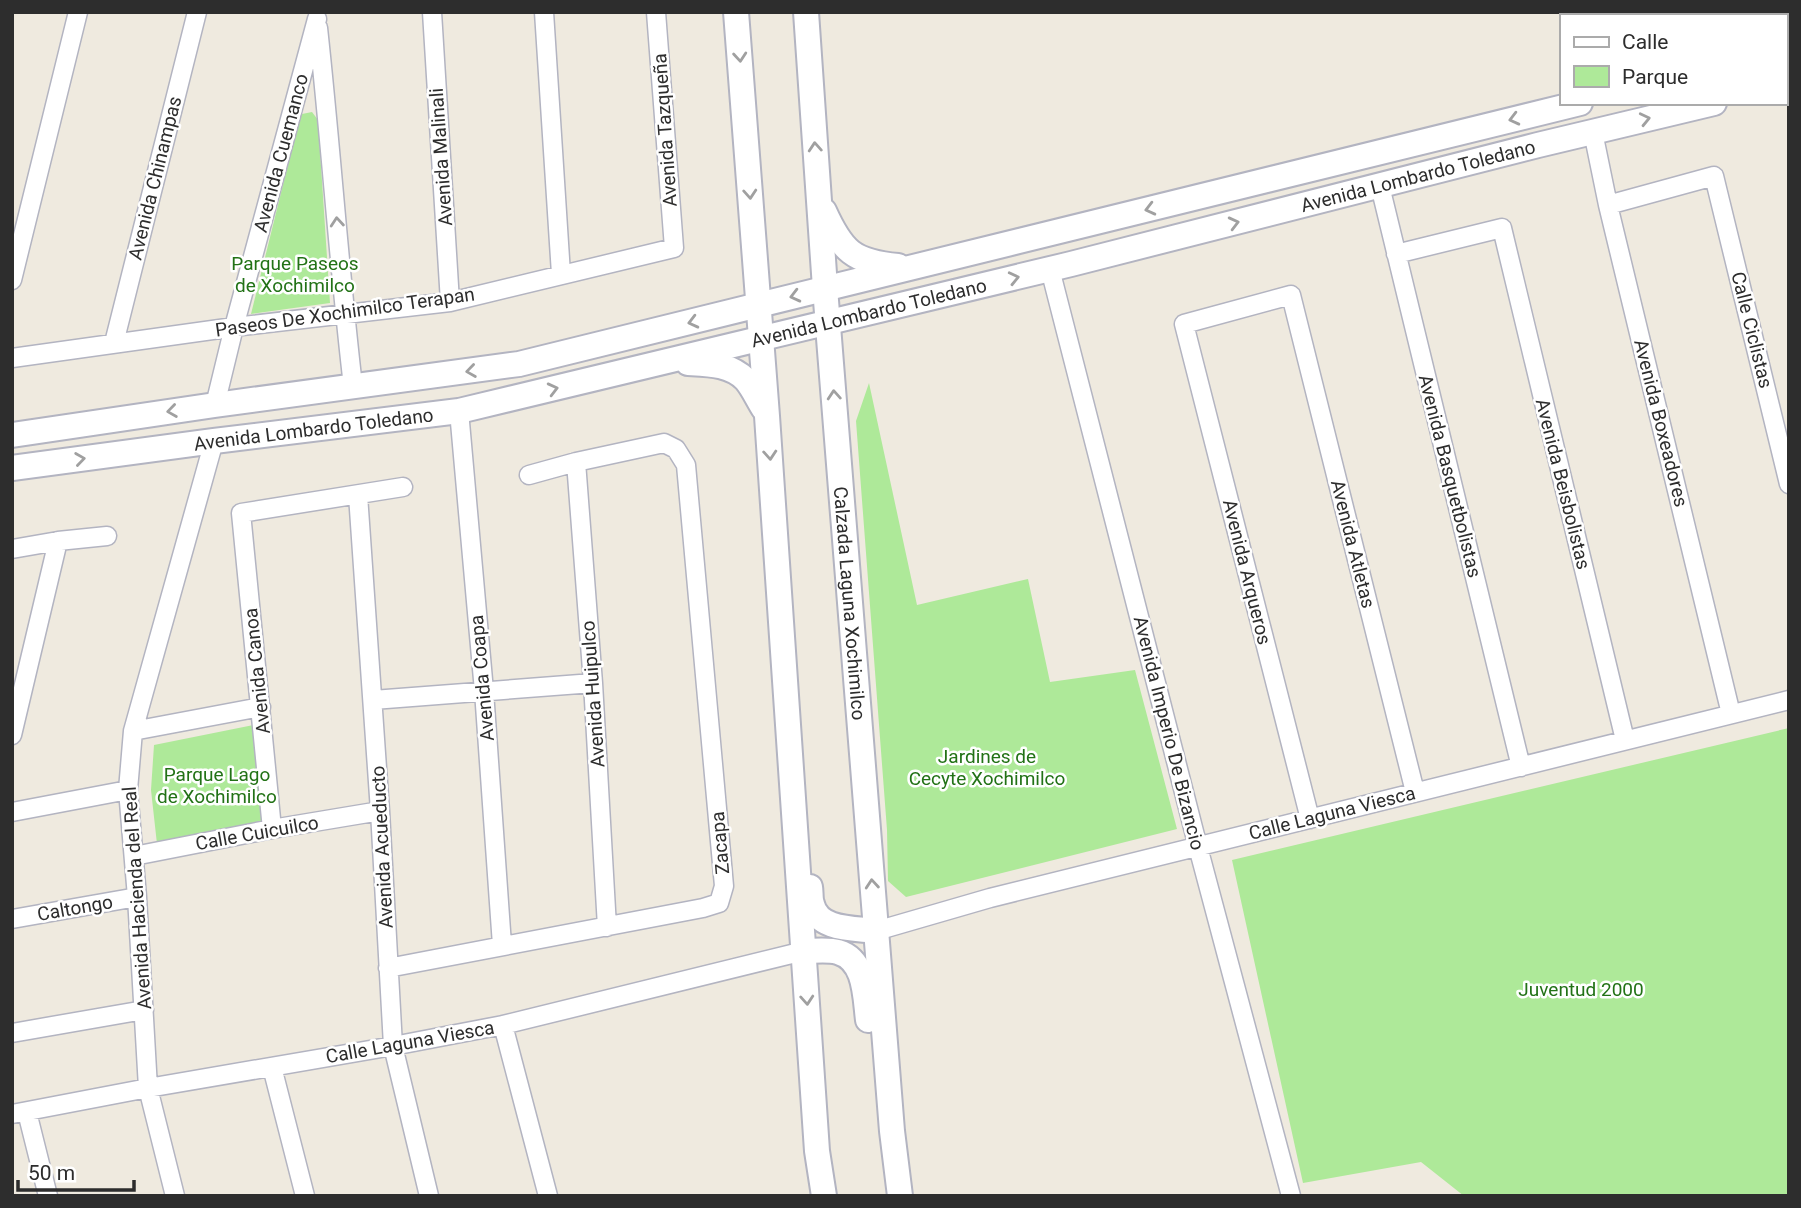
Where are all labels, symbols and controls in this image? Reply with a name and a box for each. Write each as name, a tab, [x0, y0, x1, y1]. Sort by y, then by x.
legend	[1560, 14, 1787, 105]
text: Calle	[1622, 30, 1668, 54]
one-way arrow	[732, 52, 747, 63]
street label: Avenida Tazqueña	[648, 53, 682, 207]
text: Parque	[1622, 65, 1688, 89]
street label: Avenida Cuemanco	[249, 71, 313, 235]
street label: Avenida Malinali	[425, 87, 457, 227]
street label: Avenida Chinampas	[124, 94, 186, 262]
one-way arrow	[1508, 111, 1520, 126]
one-way arrow	[1639, 113, 1651, 127]
street label: Avenida Lombardo Toledano	[1298, 135, 1538, 217]
one-way arrow	[808, 141, 823, 152]
one-way arrow	[742, 189, 757, 200]
one-way arrow	[1144, 201, 1156, 215]
one-way arrow	[330, 216, 345, 227]
one-way arrow	[1228, 217, 1240, 231]
park label: Parque Paseos de Xochimilco	[231, 252, 359, 297]
street label: Calle Ciclistas	[1726, 269, 1778, 391]
one-way arrow	[1007, 272, 1019, 286]
street label: Avenida Lombardo Toledano	[749, 273, 989, 352]
street label: Paseos De Xochimilco Terapan	[214, 282, 476, 342]
one-way arrow	[789, 288, 801, 302]
one-way arrow	[687, 313, 699, 328]
street label: Avenida Boxeadores	[1629, 337, 1693, 509]
one-way arrow	[465, 363, 477, 378]
street label: Avenida Basquetbolistas	[1414, 372, 1486, 580]
one-way arrow	[547, 382, 559, 397]
one-way arrow	[827, 389, 842, 400]
street label: Avenida Beisbolistas	[1531, 396, 1595, 572]
one-way arrow	[167, 403, 178, 418]
street label: Avenida Lombardo Toledano	[192, 403, 435, 455]
one-way arrow	[762, 450, 777, 461]
one-way arrow	[74, 451, 86, 466]
street label: Avenida Atletas	[1326, 477, 1380, 611]
street label: Calzada Laguna Xochimilco	[829, 486, 871, 721]
street label: Avenida Arqueros	[1218, 497, 1276, 647]
street label: Avenida Canoa	[239, 607, 275, 735]
street label: Avenida Coapa	[465, 614, 499, 742]
street label: Avenida Imperio De Bizancio	[1129, 614, 1209, 852]
street label: Avenida Huipulco	[576, 620, 610, 768]
park label: Jardines de Cecyte Xochimilco	[909, 745, 1065, 790]
park label: Parque Lago de Xochimilco	[157, 763, 277, 808]
street label: Avenida Acueducto	[366, 765, 398, 929]
street label: Calle Laguna Viesca	[1246, 781, 1418, 845]
street label: Avenida Hacienda del Real	[118, 786, 156, 1010]
street label: Calle Cuicuilco	[194, 811, 320, 855]
street label: Zacapa	[706, 811, 734, 875]
one-way arrow	[865, 878, 880, 889]
street label: Caltongo	[35, 890, 115, 926]
park label: Juventud 2000	[1518, 978, 1644, 1001]
one-way arrow	[799, 994, 814, 1005]
street label: Calle Laguna Viesca	[324, 1016, 496, 1068]
scale bar	[18, 1148, 133, 1192]
text: 50 m	[28, 1161, 75, 1185]

